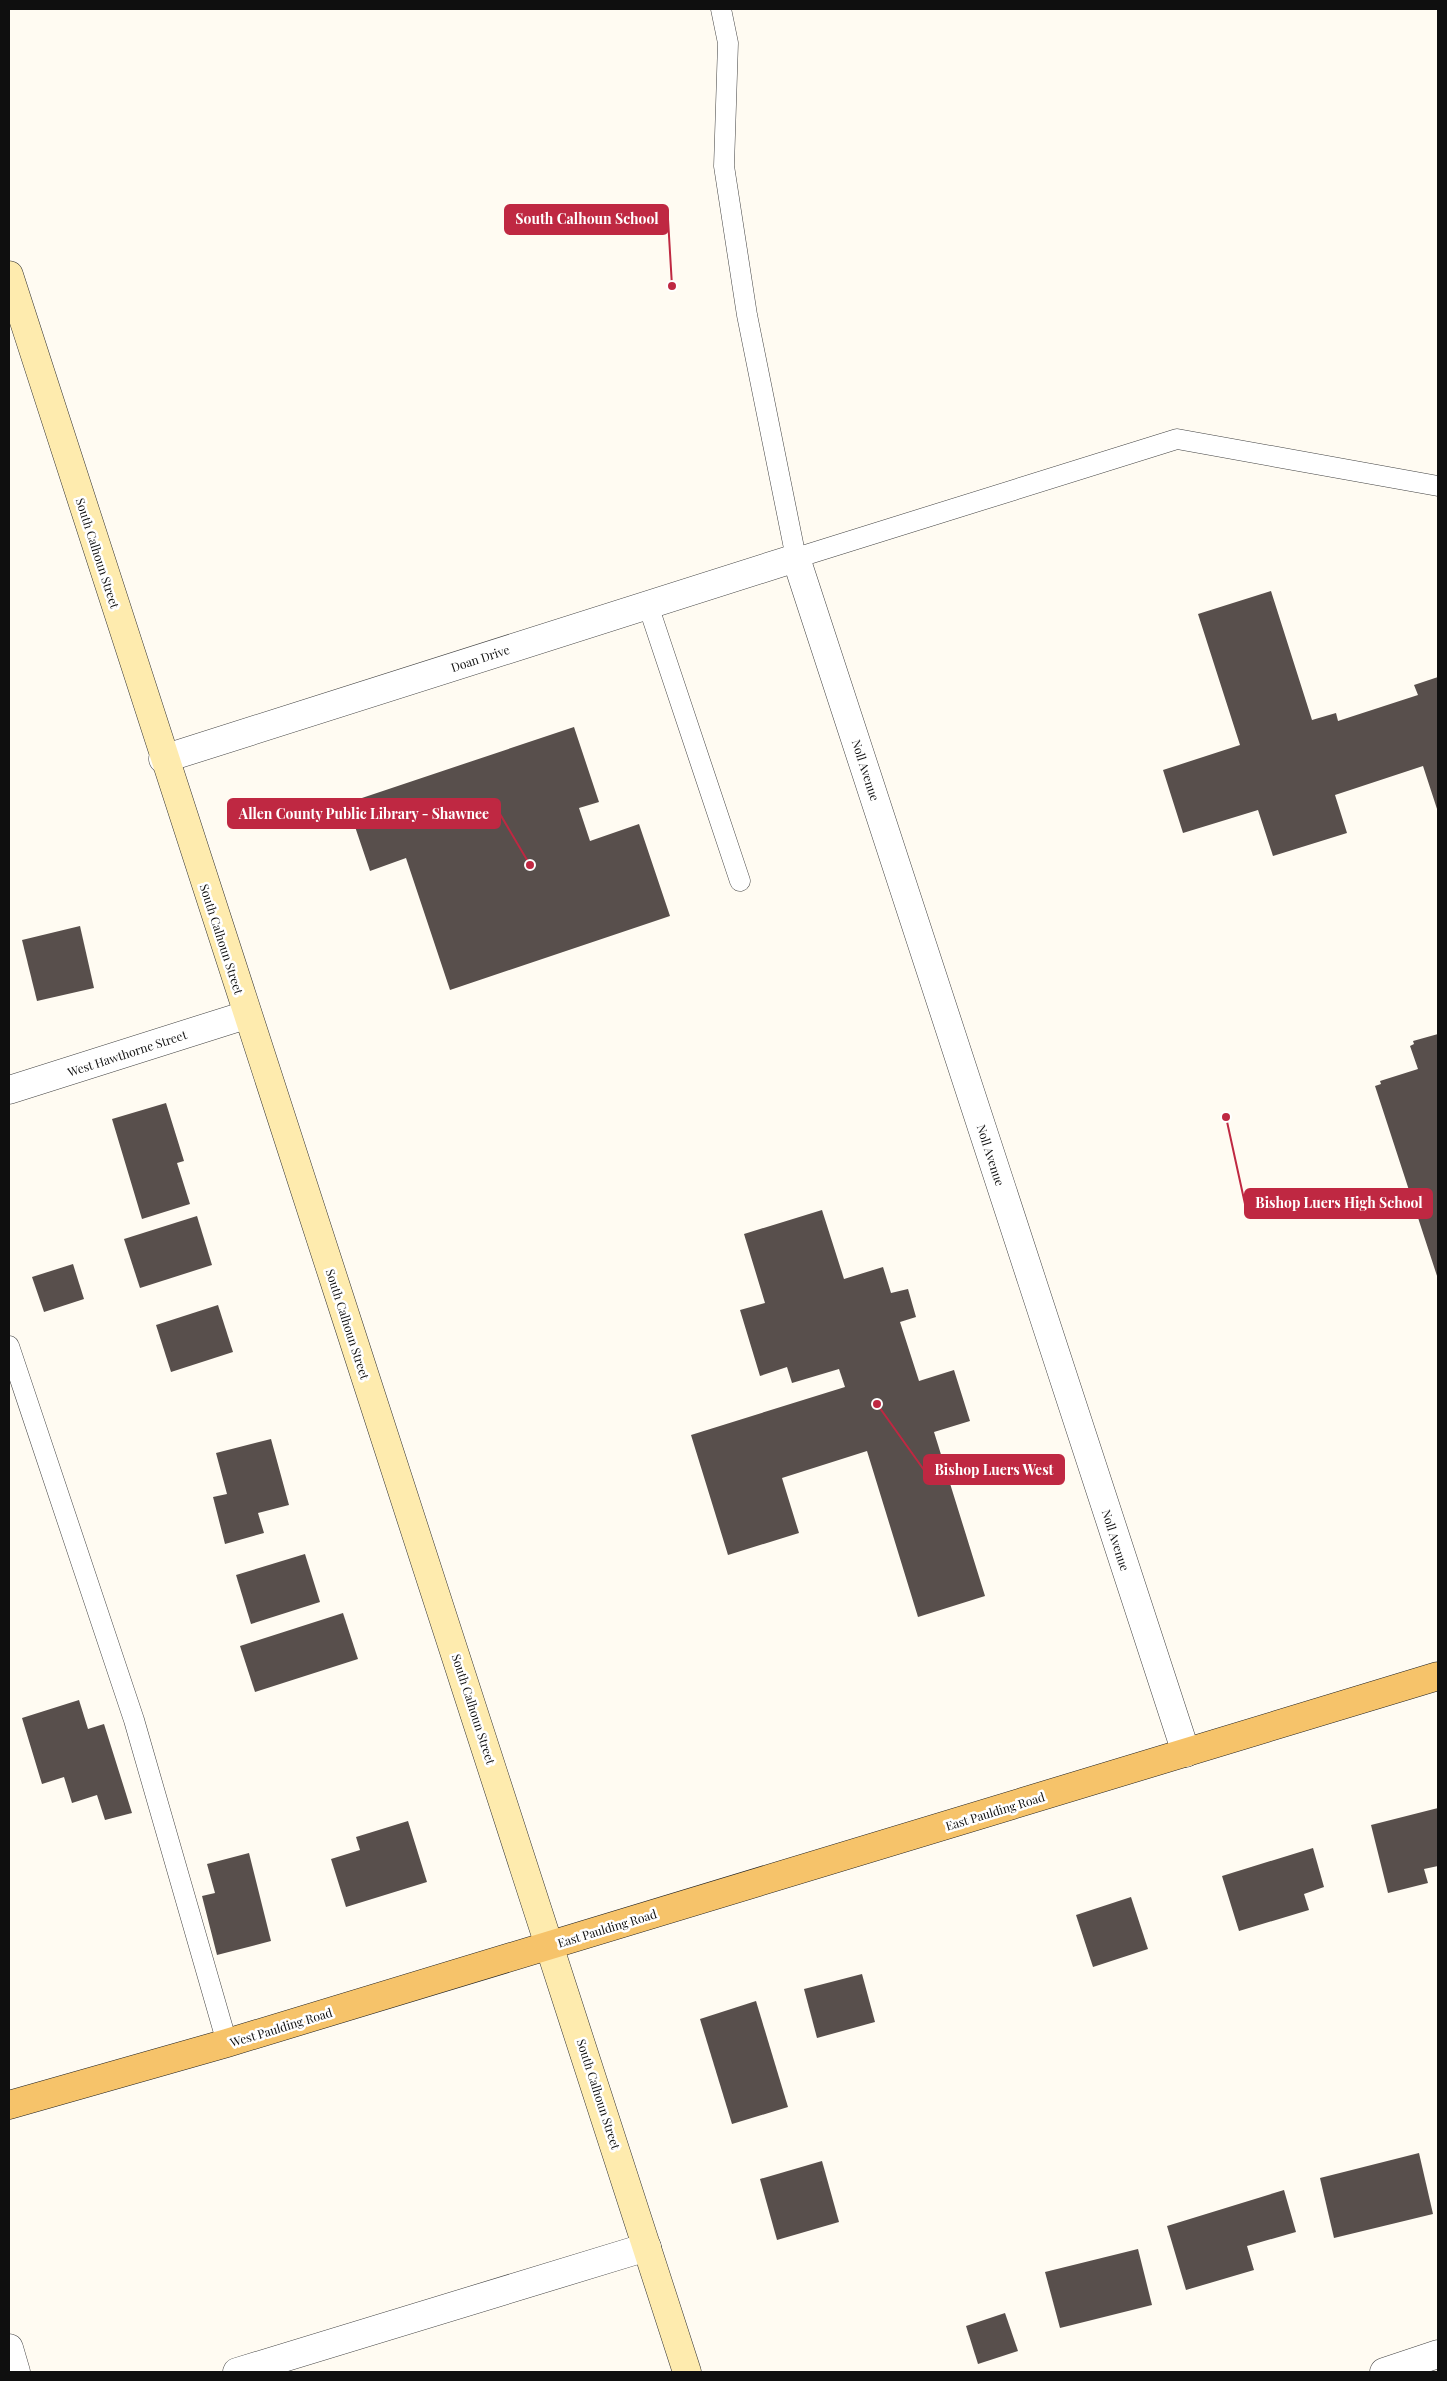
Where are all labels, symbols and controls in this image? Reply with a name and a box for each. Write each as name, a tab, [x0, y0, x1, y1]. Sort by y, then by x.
callout: South Calhoun School	[505, 205, 668, 234]
text: South Calhoun School	[515, 209, 659, 228]
street label: South Calhoun Street	[73, 496, 124, 611]
street label: Doan Drive	[449, 641, 511, 675]
street label: Noll Avenue	[849, 737, 883, 803]
callout: Allen County Public Library - Shawnee	[228, 799, 500, 828]
text: Allen County Public Library - Shawnee	[238, 804, 489, 823]
street label: South Calhoun Street	[197, 882, 248, 997]
street label: West Hawthorne Street	[64, 1026, 189, 1080]
street label: Noll Avenue	[974, 1122, 1008, 1188]
callout: Bishop Luers High School	[1245, 1189, 1432, 1218]
text: Bishop Luers High School	[1255, 1193, 1423, 1212]
street label: South Calhoun Street	[323, 1267, 374, 1382]
callout: Bishop Luers West	[924, 1455, 1064, 1484]
text: Bishop Luers West	[934, 1460, 1054, 1479]
street label: Noll Avenue	[1099, 1507, 1133, 1573]
street label: South Calhoun Street	[449, 1652, 500, 1767]
street label: East Paulding Road	[943, 1788, 1047, 1834]
street label: East Paulding Road	[555, 1905, 659, 1951]
street label: West Paulding Road	[227, 2004, 334, 2050]
street label: South Calhoun Street	[574, 2037, 625, 2152]

